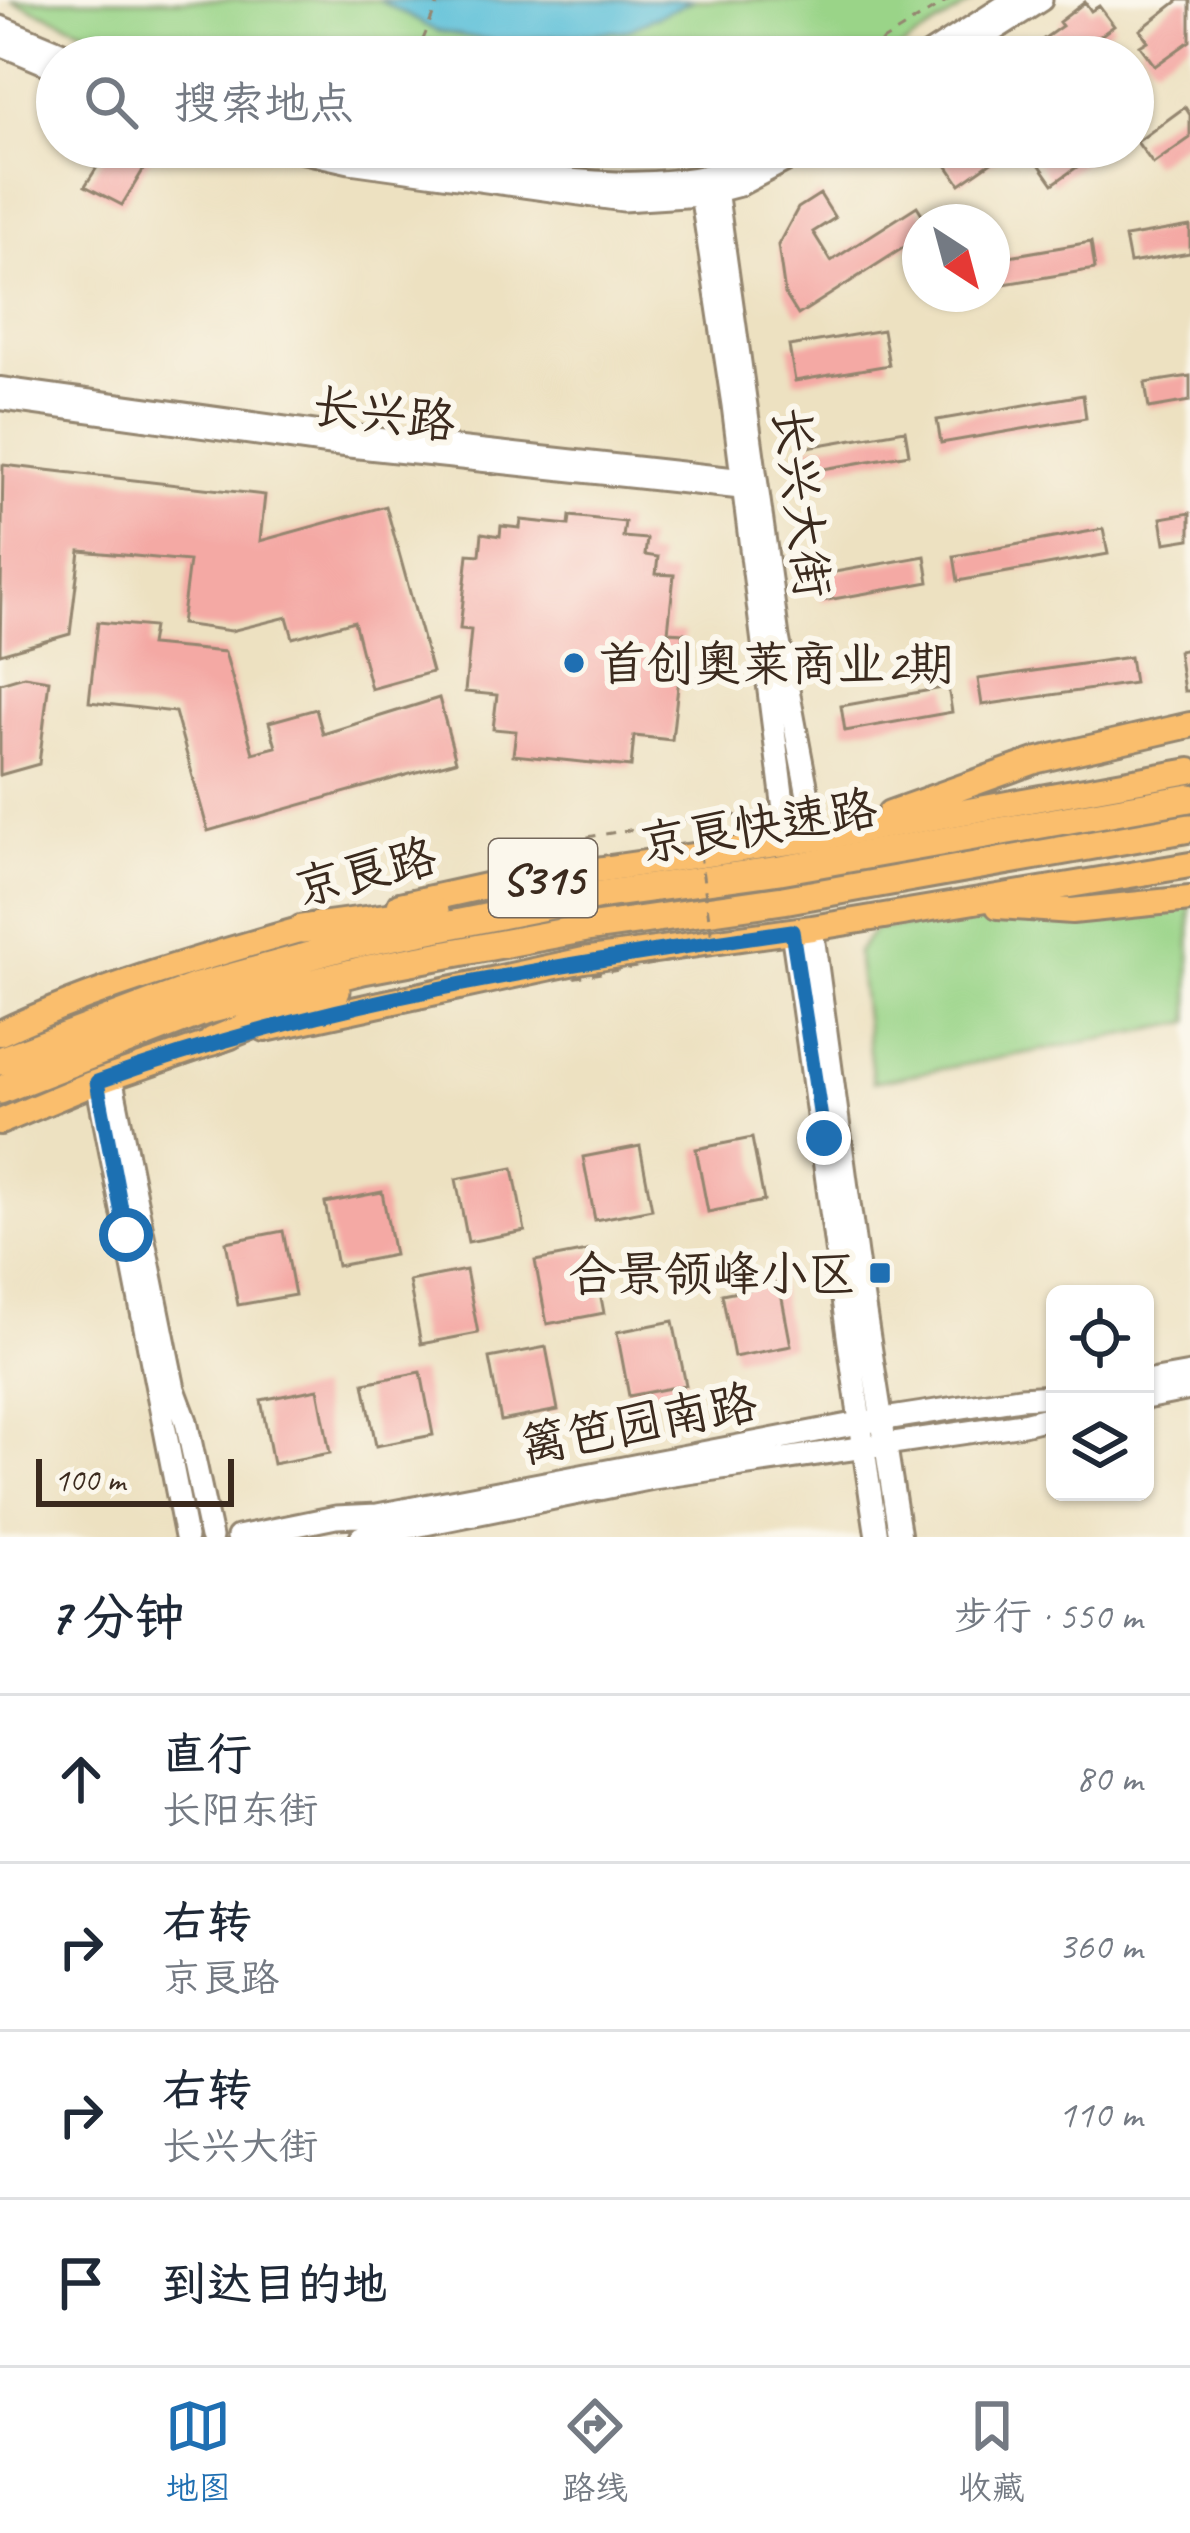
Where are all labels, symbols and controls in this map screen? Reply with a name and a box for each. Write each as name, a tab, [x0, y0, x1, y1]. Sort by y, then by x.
search box	[36, 36, 1154, 168]
icon: search	[78, 69, 144, 135]
text: 搜索地点	[174, 75, 354, 132]
north arrow	[902, 204, 1010, 312]
street label: 长兴路	[309, 375, 459, 453]
street label: 长兴大街	[761, 403, 843, 601]
place label: 首创奥莱商业2期	[598, 634, 956, 694]
marker: 首创奥莱商业2期	[561, 650, 587, 676]
street label: 京良快速路	[635, 778, 881, 874]
street label: 京良路	[288, 825, 442, 918]
road number: S315	[489, 839, 597, 917]
route end	[797, 1111, 851, 1165]
route start	[99, 1208, 153, 1262]
place label: 合景领峰小区	[568, 1244, 856, 1304]
marker: 合景领峰小区	[867, 1260, 893, 1286]
map controls	[1046, 1285, 1154, 1501]
button: locate	[1046, 1285, 1154, 1393]
street label: 篱笆园南路	[515, 1372, 762, 1476]
button: layers	[1046, 1393, 1154, 1501]
scale bar	[36, 1453, 234, 1506]
text: 100 m	[54, 1459, 125, 1501]
text: 7 分钟	[48, 1585, 185, 1649]
text: 步行 · 550 m	[954, 1592, 1142, 1641]
text: 直行	[162, 1726, 252, 1783]
icon: ahead	[48, 1746, 114, 1812]
text: 80 m	[1076, 1754, 1142, 1803]
text: 长阳东街	[162, 1786, 318, 1835]
text: 右转	[162, 1894, 252, 1951]
icon: right	[48, 1914, 114, 1980]
text: 360 m	[1058, 1922, 1142, 1971]
text: 京良路	[162, 1954, 279, 2003]
text: 右转	[162, 2062, 252, 2119]
icon: right	[48, 2082, 114, 2148]
text: 110 m	[1058, 2090, 1142, 2139]
text: 长兴大街	[162, 2122, 318, 2171]
icon: arrive	[48, 2250, 114, 2316]
text: 到达目的地	[162, 2256, 387, 2313]
tab: 地图	[165, 2393, 231, 2509]
tab: 路线	[562, 2393, 628, 2509]
tab: 收藏	[959, 2393, 1025, 2509]

